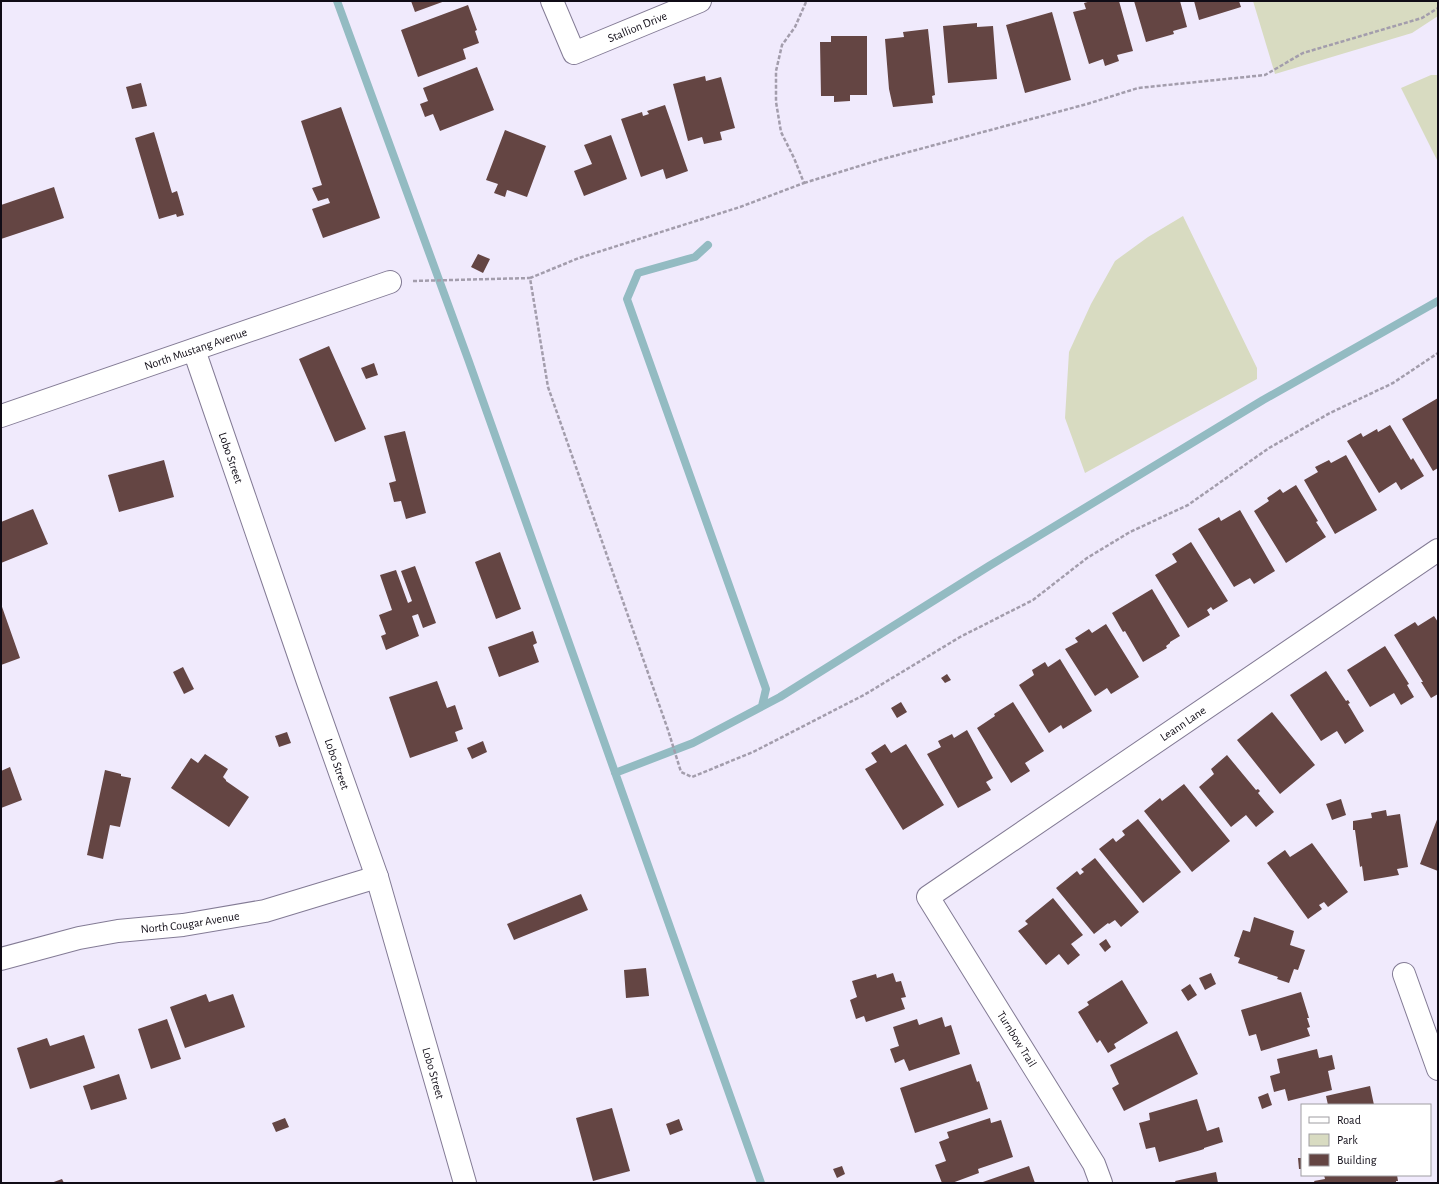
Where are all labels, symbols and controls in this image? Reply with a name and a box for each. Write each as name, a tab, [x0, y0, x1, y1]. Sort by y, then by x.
street label: Stallion Drive	[606, 9, 669, 44]
street label: North Mustang Avenue	[143, 326, 249, 372]
street label: Lobo Street	[217, 431, 245, 485]
street label: Leann Lane	[1158, 704, 1208, 743]
street label: Lobo Street	[323, 737, 352, 791]
street label: North Cougar Avenue	[140, 909, 240, 935]
street label: Turnbow Trail	[995, 1009, 1039, 1069]
street label: Lobo Street	[420, 1046, 447, 1101]
legend	[1301, 1104, 1431, 1176]
text: Road	[1337, 1114, 1361, 1126]
text: Park	[1337, 1134, 1358, 1146]
text: Building	[1337, 1154, 1377, 1166]

